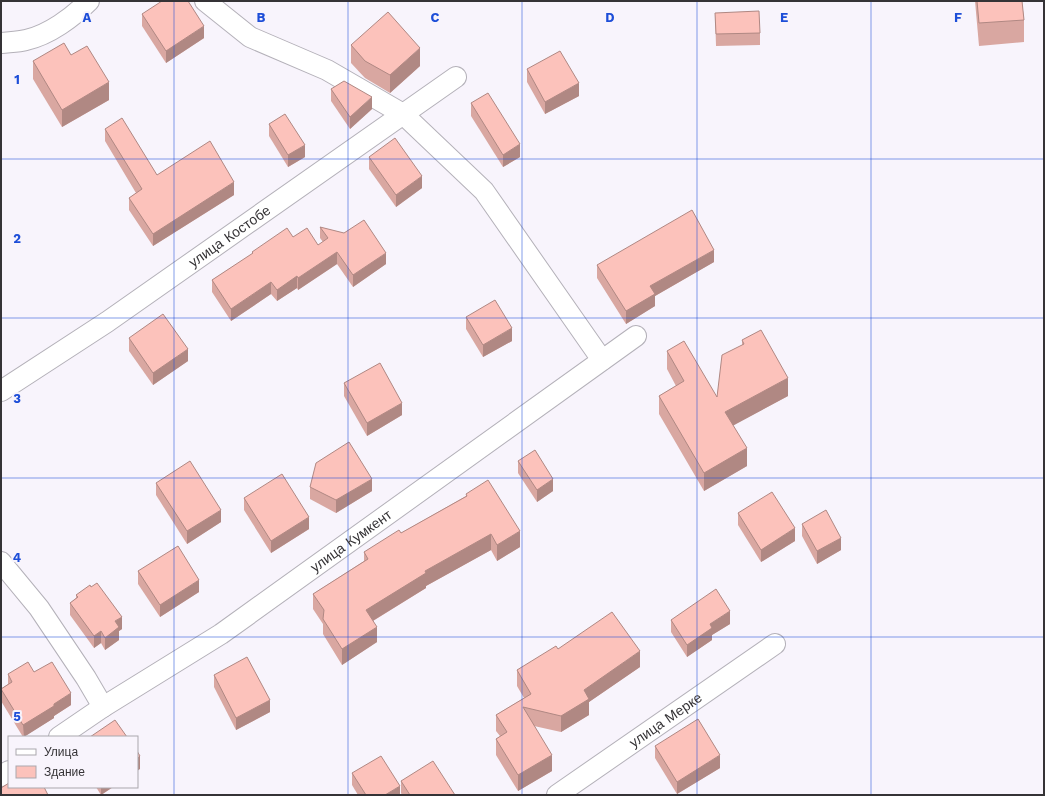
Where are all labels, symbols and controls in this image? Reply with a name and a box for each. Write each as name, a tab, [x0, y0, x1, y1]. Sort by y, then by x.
text: A	[83, 10, 92, 25]
text: B	[257, 10, 266, 25]
text: C	[431, 10, 440, 25]
text: D	[605, 10, 615, 25]
text: E	[780, 10, 788, 25]
text: F	[954, 10, 962, 25]
text: 1	[14, 72, 20, 87]
street label: улица Костобе	[185, 202, 273, 270]
text: 2	[13, 231, 21, 246]
text: 3	[13, 391, 21, 406]
street label: улица Кумкент	[307, 506, 395, 575]
text: 4	[13, 550, 22, 565]
street label: улица Мерке	[626, 689, 705, 751]
text: 5	[13, 709, 21, 724]
legend	[8, 736, 138, 788]
text: Улица	[44, 745, 78, 759]
text: Здание	[44, 765, 85, 779]

